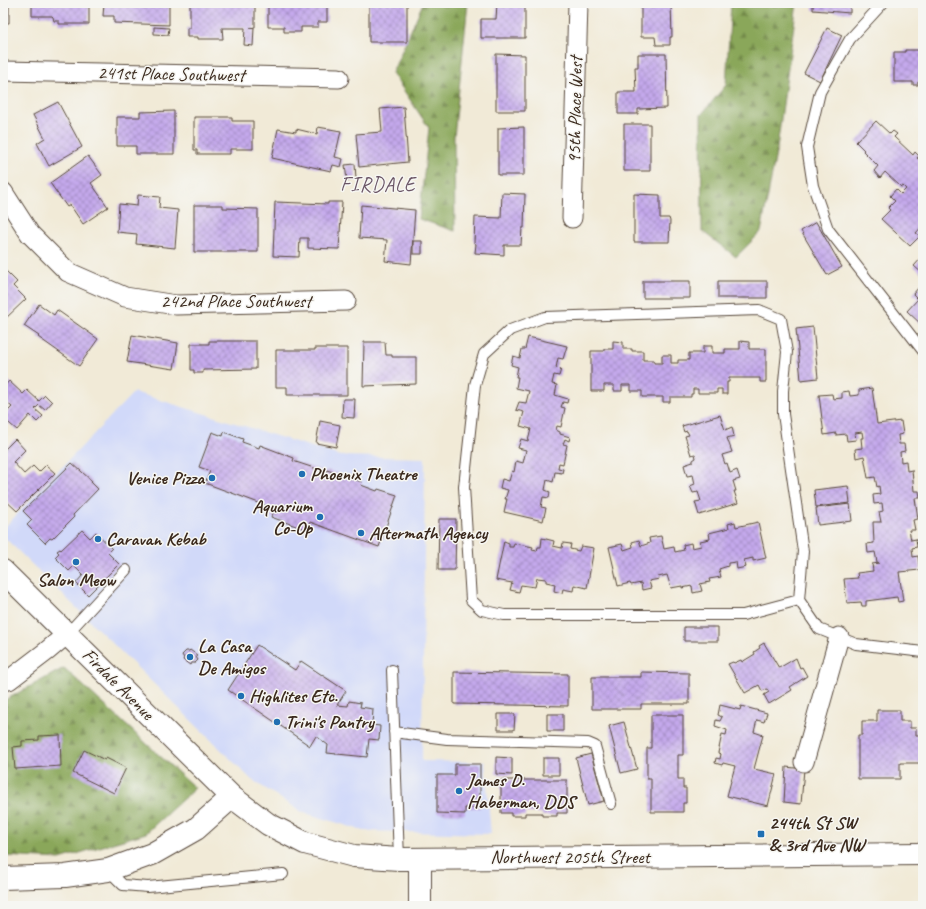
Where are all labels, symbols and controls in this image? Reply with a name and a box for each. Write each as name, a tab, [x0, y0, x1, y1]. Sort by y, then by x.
street label: 95th Place West	[562, 54, 588, 164]
street label: 241st Place Southwest	[97, 61, 248, 87]
district label: FIRDALE	[340, 172, 417, 197]
street label: 242nd Place Southwest	[161, 289, 314, 313]
place label: Phoenix Theatre	[310, 462, 418, 486]
place label: Venice Pizza	[126, 466, 205, 490]
marker: Phoenix Theatre	[297, 469, 307, 479]
marker: Venice Pizza	[207, 473, 217, 483]
place label: Aquarium Co-Op	[252, 494, 314, 540]
marker: Aquarium Co-Op	[315, 512, 325, 522]
place label: Aftermath Agency	[369, 521, 489, 545]
place label: Caravan Kebab	[106, 527, 207, 551]
marker: Aftermath Agency	[356, 528, 366, 538]
marker: Caravan Kebab	[93, 534, 103, 544]
marker: Salon Meow	[71, 557, 81, 567]
place label: Salon Meow	[37, 568, 117, 592]
place label: La Casa De Amigos	[198, 634, 267, 680]
street label: Firdale Avenue	[77, 643, 160, 726]
marker: La Casa De Amigos	[185, 652, 195, 662]
place label: Highlites Etc.	[249, 684, 338, 708]
marker: Highlites Etc.	[236, 691, 246, 701]
place label: Trini's Pantry	[285, 710, 375, 734]
marker: Trini's Pantry	[272, 717, 282, 727]
place label: James D. Haberman, DDS	[465, 768, 579, 814]
marker: James D. Haberman, DDS	[454, 786, 464, 796]
place label: 244th St SW & 3rd Ave NW	[769, 811, 867, 857]
marker: 244th St SW & 3rd Ave NW	[756, 829, 766, 839]
street label: Northwest 205th Street	[490, 845, 651, 869]

